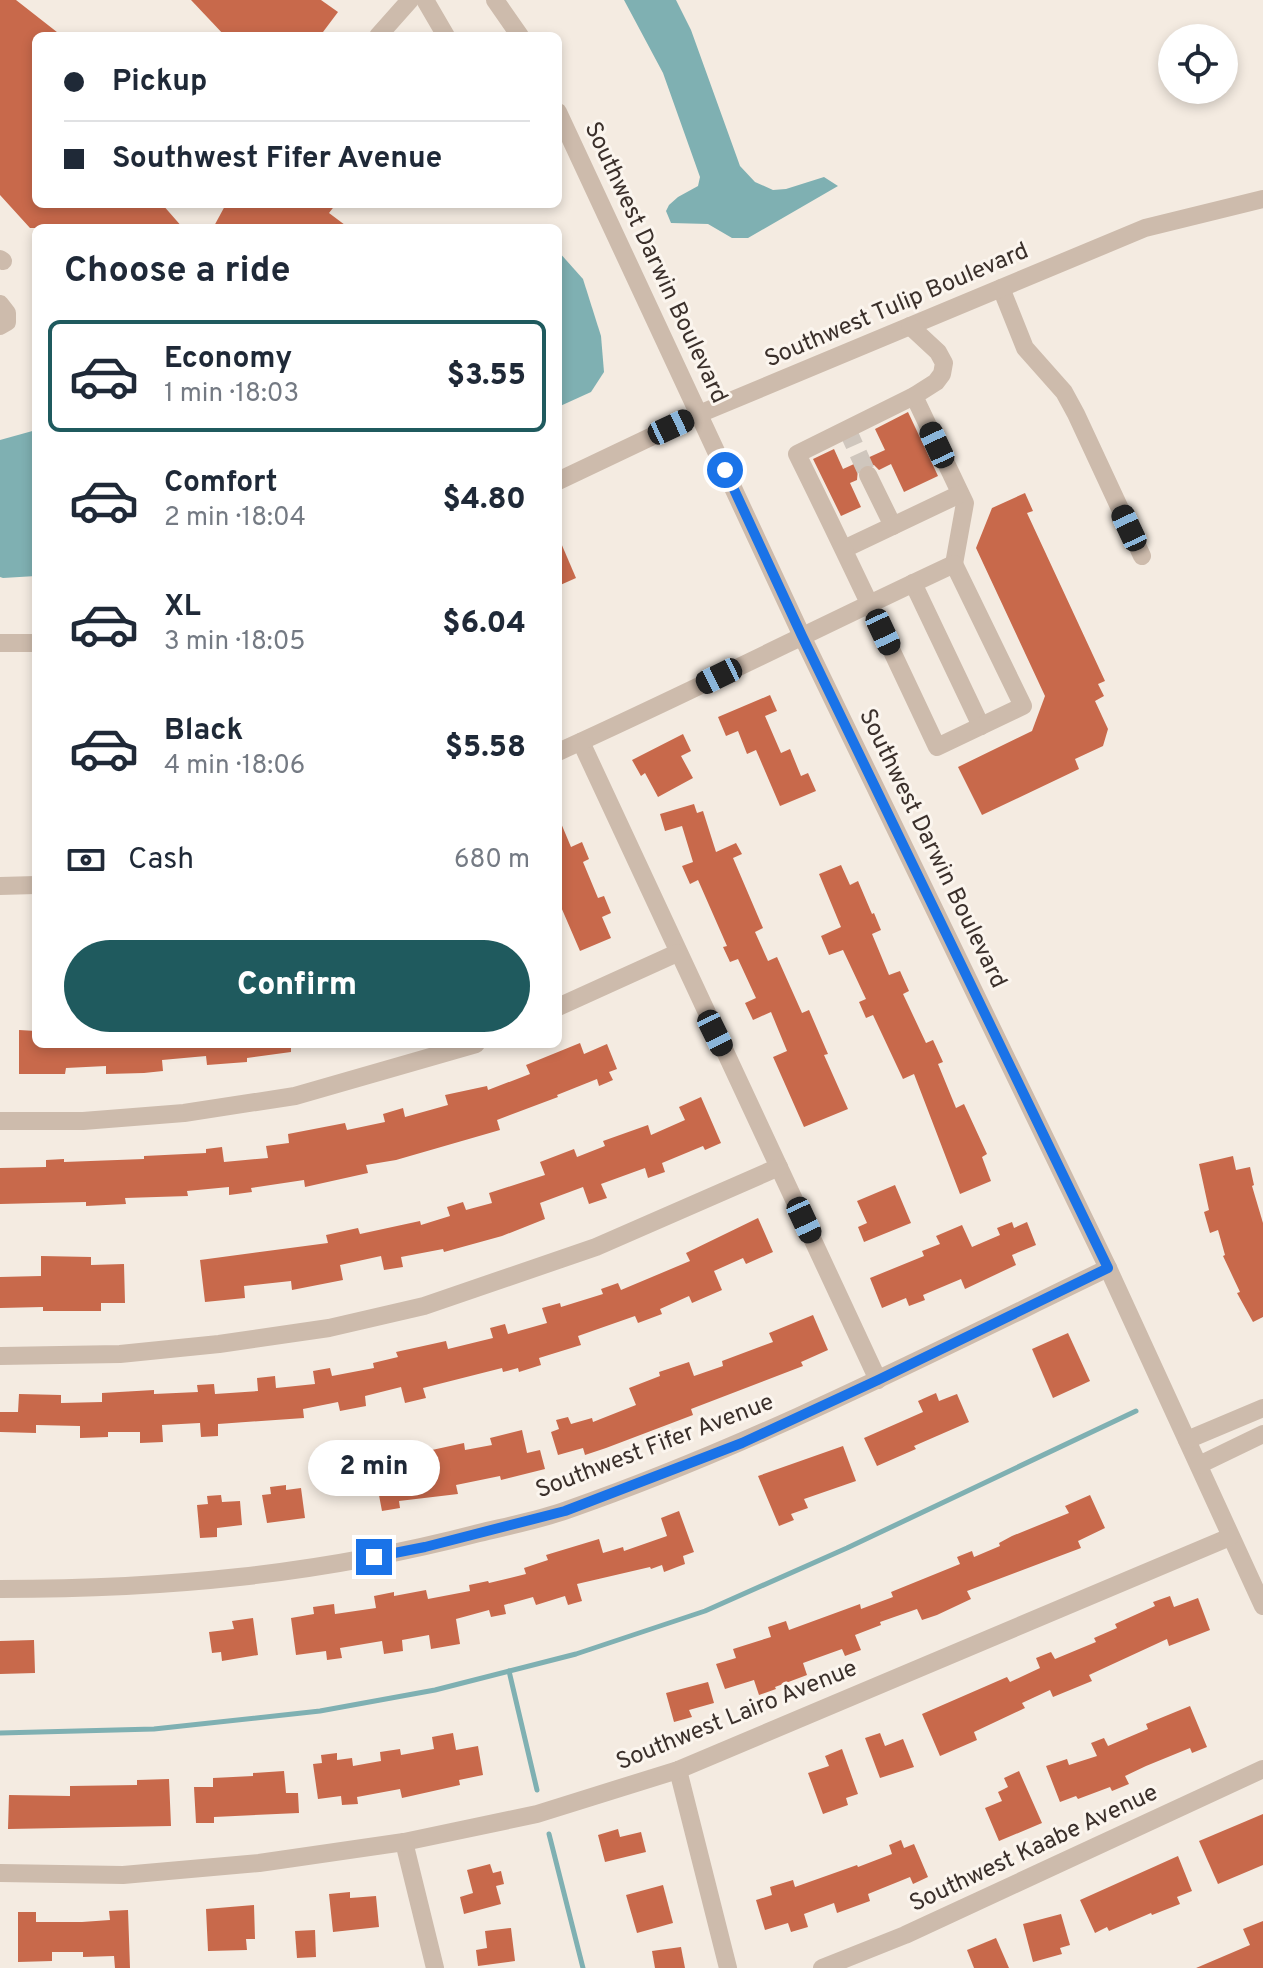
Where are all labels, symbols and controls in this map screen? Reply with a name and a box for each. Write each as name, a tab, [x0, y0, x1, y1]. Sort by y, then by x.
map controls	[1158, 24, 1238, 104]
button: locate	[1158, 24, 1238, 104]
text: Pickup	[112, 64, 207, 101]
street label: Southwest Darwin Boulevard	[576, 117, 734, 409]
text: Southwest Fifer Avenue	[112, 141, 442, 178]
street label: Southwest Tulip Boulevard	[761, 237, 1033, 375]
text: Choose a ride	[64, 249, 290, 295]
icon: car	[68, 340, 140, 412]
text: Economy	[164, 341, 292, 378]
text: $3.55	[447, 358, 526, 395]
text: 1 min · 18:03	[164, 378, 299, 411]
car	[644, 406, 698, 448]
car	[916, 418, 958, 472]
route start	[707, 452, 743, 488]
icon: car	[68, 464, 140, 536]
text: Comfort	[164, 465, 277, 502]
text: $4.80	[442, 482, 526, 519]
car	[1108, 501, 1150, 555]
text: 2 min · 18:04	[164, 502, 306, 535]
icon: car	[68, 588, 140, 660]
text: XL	[164, 589, 201, 626]
car	[862, 605, 904, 659]
text: $6.04	[442, 606, 526, 643]
text: 3 min · 18:05	[164, 626, 306, 659]
car	[692, 655, 746, 697]
street label: Southwest Darwin Boulevard	[851, 704, 1013, 994]
icon: car	[68, 712, 140, 784]
text: Black	[164, 713, 243, 750]
text: $5.58	[445, 730, 526, 767]
text: 4 min · 18:06	[164, 750, 305, 783]
icon: cash	[64, 838, 108, 882]
text: Cash	[128, 842, 194, 879]
text: 680 m	[454, 844, 530, 877]
button: Confirm	[64, 940, 530, 1032]
car	[694, 1006, 736, 1060]
car	[783, 1193, 825, 1247]
street label: Southwest Fifer Avenue	[532, 1388, 778, 1506]
callout: 2 min	[308, 1441, 440, 1497]
text: 2 min	[340, 1451, 408, 1484]
route end	[356, 1539, 392, 1575]
street label: Southwest Lairo Avenue	[612, 1654, 862, 1778]
street label: Southwest Kaabe Avenue	[905, 1778, 1163, 1920]

